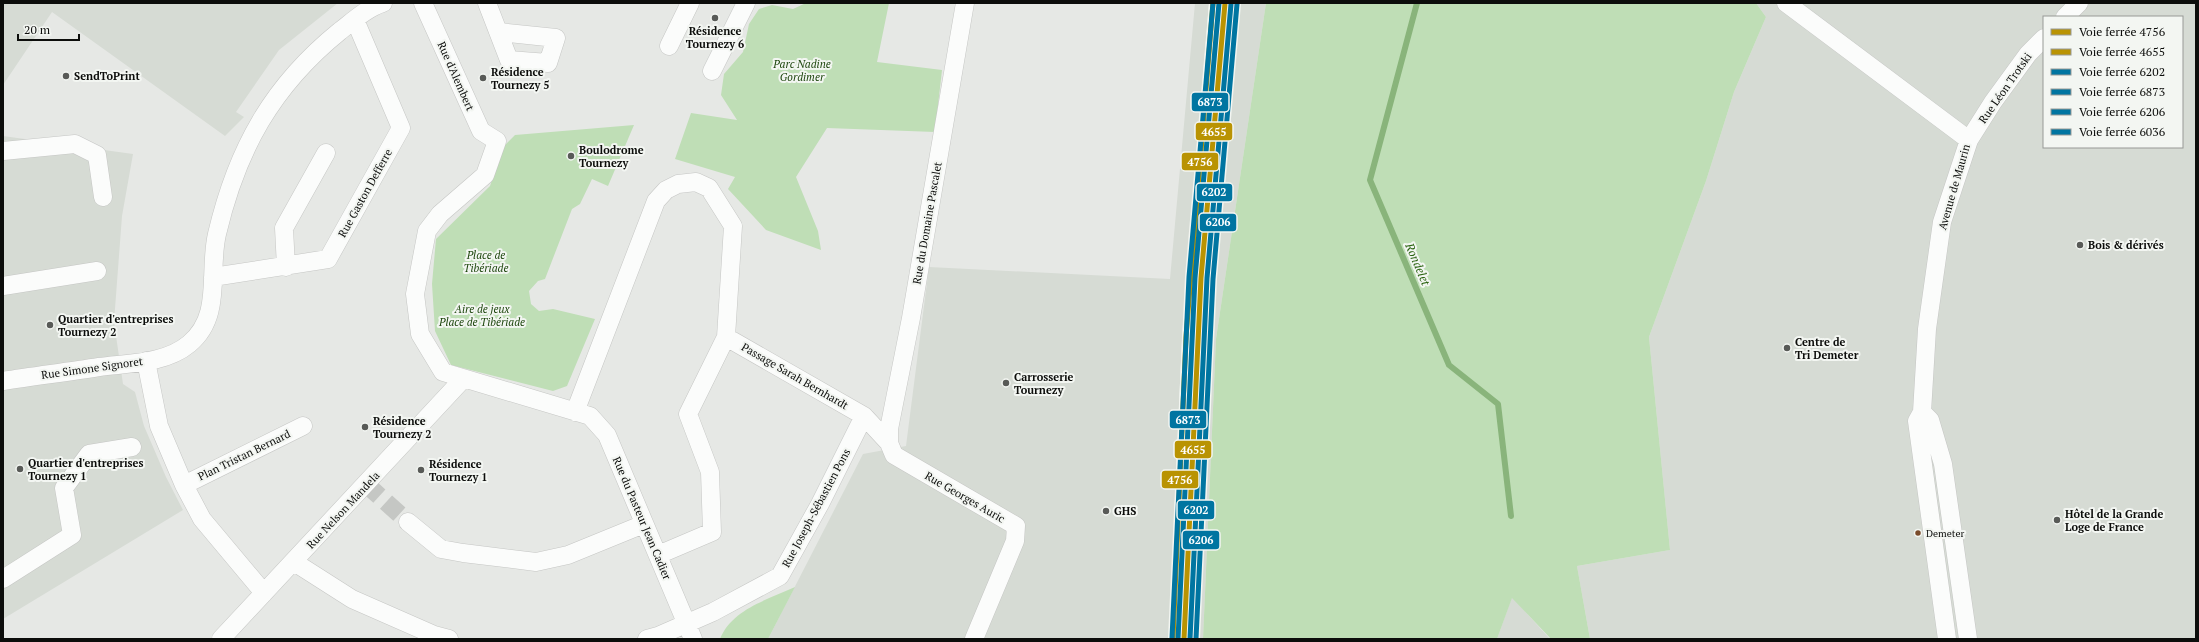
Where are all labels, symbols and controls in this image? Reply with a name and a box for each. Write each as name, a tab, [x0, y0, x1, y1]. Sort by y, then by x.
marker: Résidence Tournezy 6	[710, 13, 720, 23]
scale bar	[18, 16, 79, 42]
legend	[2043, 16, 2183, 148]
text: 20 m	[24, 22, 51, 37]
place label: Résidence Tournezy 6	[686, 24, 744, 51]
text: Voie ferrée 4756	[2079, 24, 2166, 39]
street label: Rue d'Alembert	[434, 39, 478, 113]
text: Voie ferrée 4655	[2079, 44, 2165, 59]
street label: Rue Léon Trotski	[1975, 50, 2035, 126]
park label: Parc Nadine Gordimer	[772, 57, 831, 84]
text: Voie ferrée 6202	[2079, 64, 2165, 79]
place label: Résidence Tournezy 5	[491, 65, 549, 92]
place label: SendToPrint	[74, 69, 140, 83]
marker: SendToPrint	[61, 71, 71, 81]
marker: Résidence Tournezy 5	[478, 73, 488, 83]
text: Voie ferrée 6873	[2079, 84, 2165, 99]
line badge: 6873	[1191, 92, 1229, 112]
text: 6873	[1198, 95, 1222, 109]
text: Voie ferrée 6206	[2079, 104, 2166, 119]
line badge: 4655	[1195, 122, 1233, 141]
text: Voie ferrée 6036	[2079, 124, 2166, 139]
text: 4655	[1202, 125, 1226, 139]
street label: Avenue de Maurin	[1935, 142, 1973, 231]
place label: Boulodrome Tournezy	[579, 143, 644, 170]
street label: Rue Gaston Defferre	[335, 146, 395, 240]
marker: Boulodrome Tournezy	[566, 151, 576, 161]
line badge: 4756	[1181, 152, 1219, 171]
text: 4756	[1188, 155, 1212, 169]
street label: Rue du Domaine Pascalet	[909, 161, 945, 285]
line badge: 6202	[1196, 183, 1233, 202]
text: 6202	[1202, 185, 1226, 199]
line badge: 6206	[1199, 213, 1237, 232]
text: 6206	[1206, 215, 1230, 229]
place label: Bois & dérivés	[2088, 238, 2164, 252]
water label: Rondelet	[1402, 240, 1434, 288]
marker: Bois & dérivés	[2075, 240, 2085, 250]
park label: Place de Tibériade	[464, 248, 508, 275]
park label: Aire de jeux Place de Tibériade	[438, 302, 525, 329]
place label: Quartier d'entreprises Tournezy 2	[58, 312, 173, 339]
marker: Quartier d'entreprises Tournezy 2	[45, 320, 55, 330]
place label: Centre de Tri Demeter	[1795, 335, 1859, 362]
street label: Passage Sarah Bernhardt	[739, 340, 851, 412]
marker: Centre de Tri Demeter	[1782, 343, 1792, 353]
street label: Rue Simone Signoret	[40, 354, 144, 382]
place label: Carrosserie Tournezy	[1014, 370, 1074, 397]
marker: Carrosserie Tournezy	[1001, 378, 1011, 388]
line badge: 6873	[1169, 410, 1207, 429]
text: 6873	[1176, 413, 1200, 427]
place label: Résidence Tournezy 2	[373, 414, 431, 441]
marker: Résidence Tournezy 2	[360, 422, 370, 432]
street label: Plan Tristan Bernard	[195, 427, 293, 483]
line badge: 4655	[1174, 440, 1212, 459]
text: 4655	[1181, 443, 1205, 457]
street label: Rue Joseph-Sébastien Pons	[779, 446, 853, 570]
street label: Rue du Pasteur Jean Cadier	[610, 454, 675, 582]
place label: Quartier d'entreprises Tournezy 1	[28, 456, 143, 483]
place label: Résidence Tournezy 1	[429, 457, 487, 484]
marker: Quartier d'entreprises Tournezy 1	[15, 464, 25, 474]
marker: Résidence Tournezy 1	[416, 465, 426, 475]
street label: Rue Nelson Mandela	[304, 468, 383, 552]
street label: Rue Georges Auric	[923, 468, 1007, 526]
line badge: 4756	[1161, 470, 1199, 489]
text: 4756	[1168, 473, 1192, 487]
line badge: 6202	[1177, 500, 1215, 520]
text: 6202	[1184, 503, 1208, 517]
place label: GHS	[1114, 504, 1136, 518]
marker: GHS	[1101, 506, 1111, 516]
place label: Hôtel de la Grande Loge de France	[2065, 507, 2163, 534]
marker: Hôtel de la Grande Loge de France	[2052, 515, 2062, 525]
place label: Demeter	[1926, 527, 1965, 540]
marker: Demeter	[1913, 528, 1923, 538]
line badge: 6206	[1182, 530, 1220, 550]
text: 6206	[1189, 533, 1213, 547]

